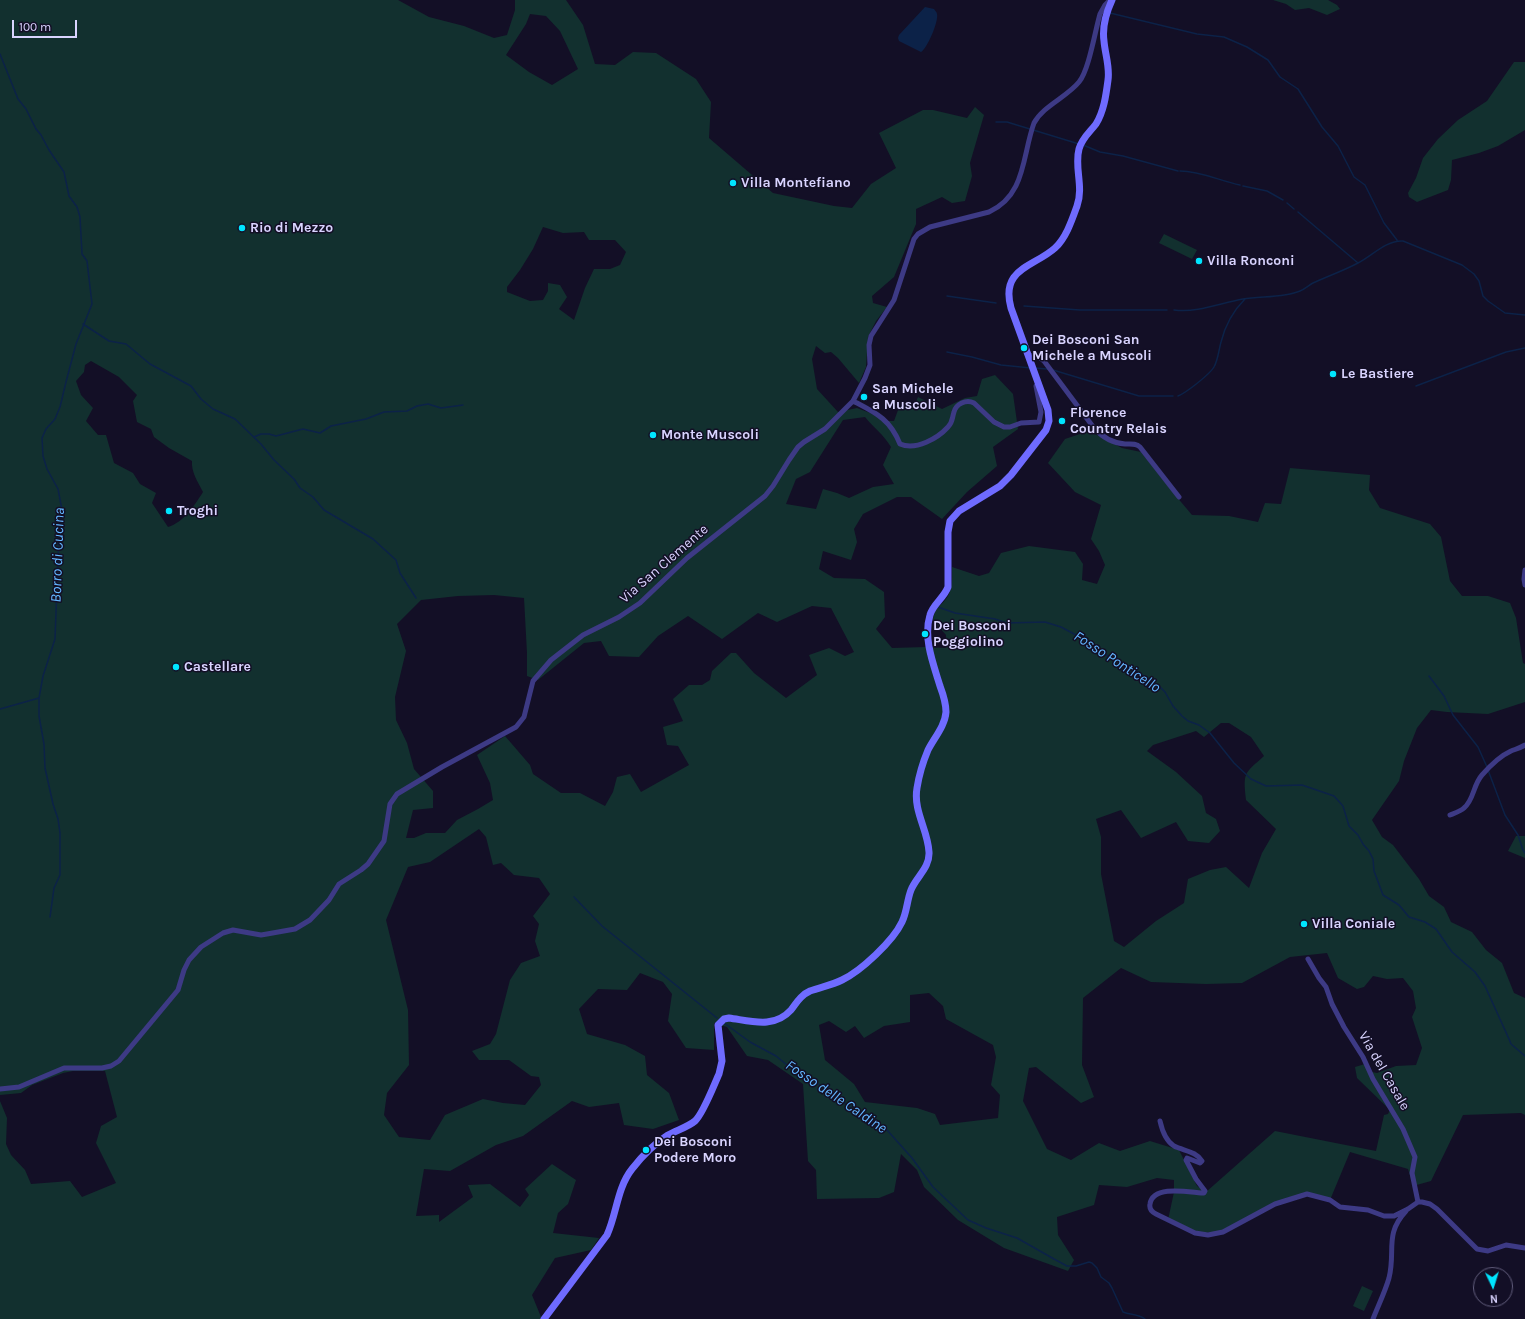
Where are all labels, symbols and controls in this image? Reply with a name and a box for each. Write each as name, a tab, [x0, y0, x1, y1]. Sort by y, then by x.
scale bar	[14, 12, 79, 38]
text: 100 m	[19, 20, 51, 34]
place label: Villa Montefiano	[741, 175, 851, 191]
marker: Villa Montefiano	[728, 178, 738, 188]
place label: Rio di Mezzo	[250, 220, 333, 236]
marker: Rio di Mezzo	[237, 223, 247, 233]
place label: Villa Ronconi	[1207, 253, 1295, 269]
marker: Villa Ronconi	[1194, 256, 1204, 266]
place label: Dei Bosconi San Michele a Muscoli	[1032, 332, 1152, 364]
marker: Dei Bosconi San Michele a Muscoli	[1019, 343, 1029, 353]
place label: Le Bastiere	[1341, 366, 1414, 382]
marker: Le Bastiere	[1328, 369, 1338, 379]
place label: San Michele a Muscoli	[872, 381, 953, 414]
marker: San Michele a Muscoli	[859, 392, 869, 402]
place label: Florence Country Relais	[1070, 405, 1167, 438]
marker: Florence Country Relais	[1057, 416, 1067, 426]
place label: Monte Muscoli	[661, 427, 759, 443]
marker: Monte Muscoli	[648, 430, 658, 440]
place label: Troghi	[177, 503, 218, 519]
marker: Troghi	[164, 506, 174, 516]
water label: Borro di Cucina	[47, 507, 69, 603]
street label: Via San Clemente	[616, 521, 712, 607]
place label: Dei Bosconi Poggiolino	[933, 618, 1011, 650]
water label: Fosso Ponticello	[1070, 627, 1164, 697]
marker: Dei Bosconi Poggiolino	[920, 629, 930, 639]
place label: Castellare	[184, 659, 251, 675]
marker: Castellare	[171, 662, 181, 672]
place label: Villa Coniale	[1312, 916, 1395, 932]
marker: Villa Coniale	[1299, 919, 1309, 929]
street label: Via del Casale	[1355, 1029, 1413, 1113]
water label: Fosso delle Caldine	[782, 1056, 890, 1138]
place label: Dei Bosconi Podere Moro	[654, 1134, 736, 1166]
marker: Dei Bosconi Podere Moro	[641, 1145, 651, 1155]
north arrow	[1473, 1267, 1513, 1307]
text: N	[1489, 1292, 1498, 1305]

